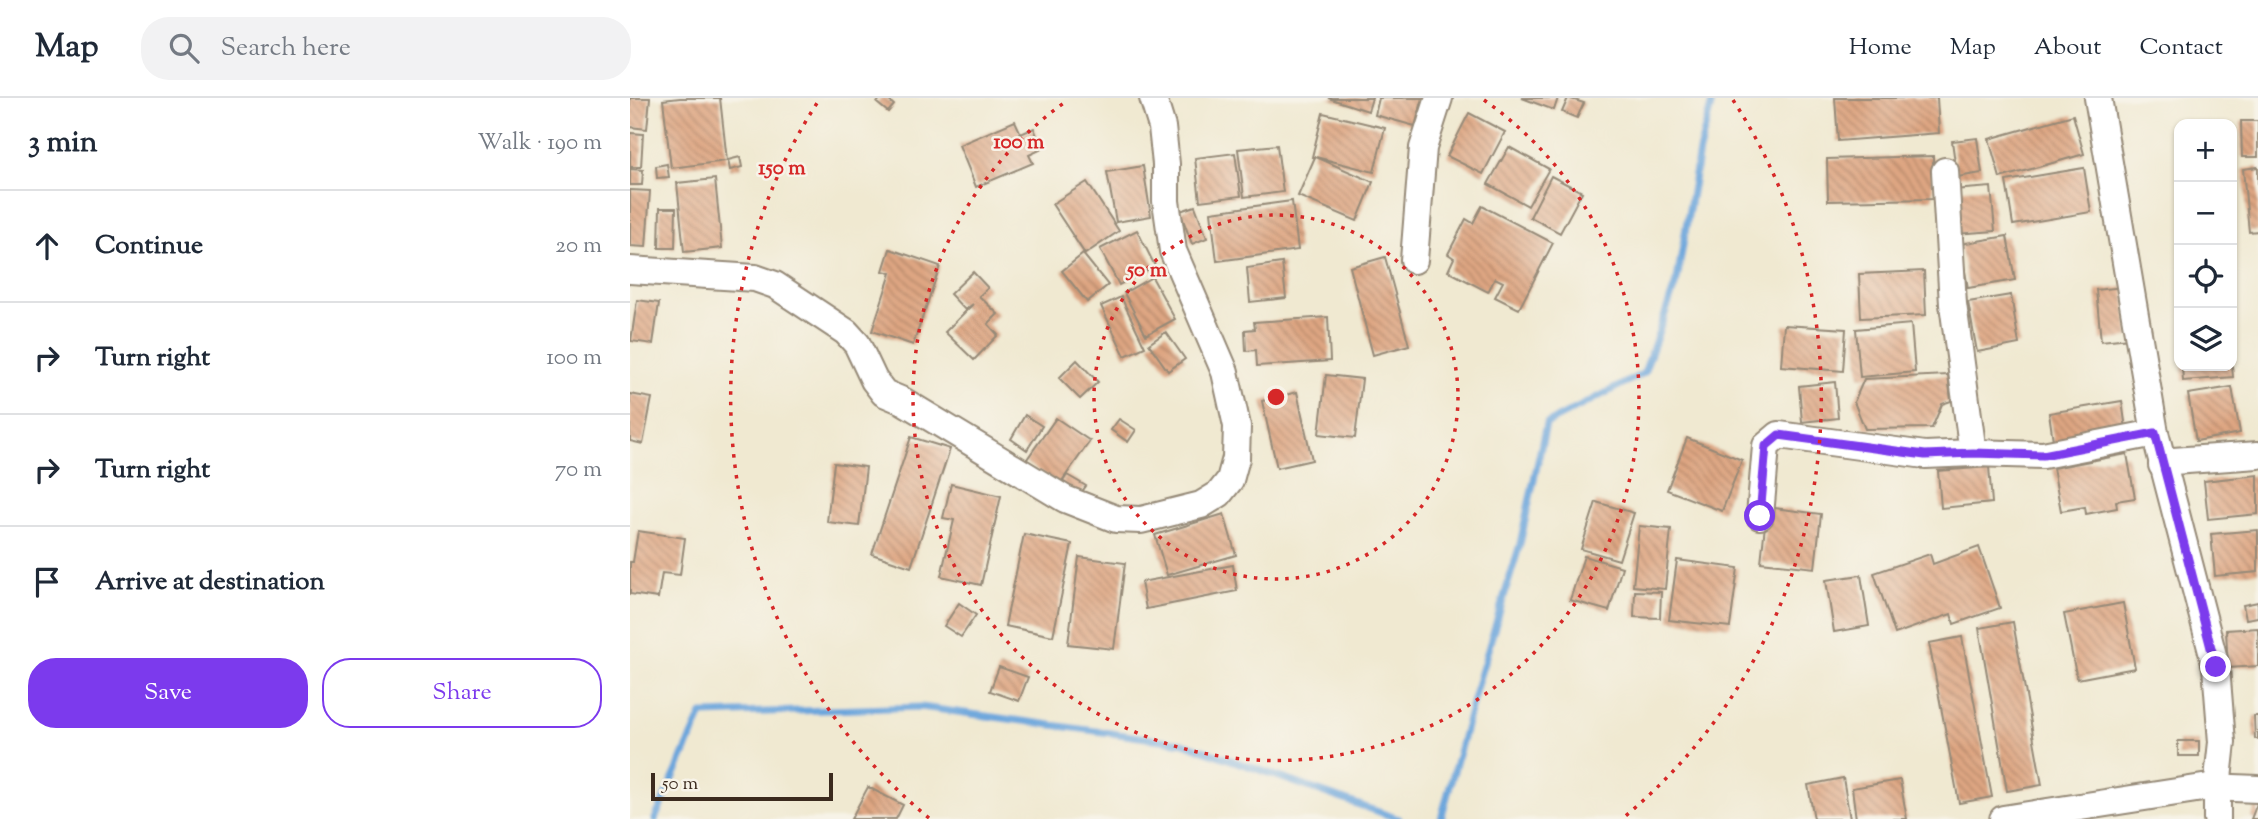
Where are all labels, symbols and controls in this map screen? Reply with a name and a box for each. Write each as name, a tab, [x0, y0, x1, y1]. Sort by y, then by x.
search box	[141, 17, 631, 80]
text: Map	[35, 24, 99, 72]
icon: search	[165, 29, 203, 67]
text: Search here	[221, 30, 351, 67]
text: Home	[1849, 31, 1912, 65]
text: Map	[1950, 31, 1996, 65]
text: About	[2034, 31, 2101, 65]
text: Contact	[2139, 31, 2223, 65]
map controls	[2174, 119, 2237, 371]
button: +	[2174, 119, 2237, 182]
text: 3 min	[28, 122, 98, 165]
text: Walk · 190 m	[478, 127, 602, 160]
text: 100 m	[994, 128, 1045, 158]
text: 150 m	[758, 154, 806, 184]
button: −	[2174, 182, 2237, 245]
icon: ahead	[28, 227, 66, 265]
text: Continue	[95, 228, 203, 265]
text: 20 m	[555, 230, 602, 263]
button: locate	[2174, 245, 2237, 308]
text: 50 m	[1125, 256, 1168, 286]
button: layers	[2174, 308, 2237, 371]
icon: right	[28, 339, 66, 377]
text: Turn right	[95, 340, 210, 377]
text: 100 m	[546, 342, 602, 375]
centre of rings	[1264, 385, 1288, 409]
icon: right	[28, 451, 66, 489]
text: Turn right	[95, 452, 210, 489]
text: 70 m	[555, 454, 602, 487]
route start	[1744, 500, 1775, 531]
icon: arrive	[28, 563, 66, 601]
text: Arrive at destination	[95, 564, 325, 601]
route end	[2200, 651, 2231, 682]
button: Save	[28, 658, 308, 728]
button: Share	[322, 658, 602, 728]
scale bar	[651, 770, 833, 802]
text: 50 m	[662, 771, 698, 798]

